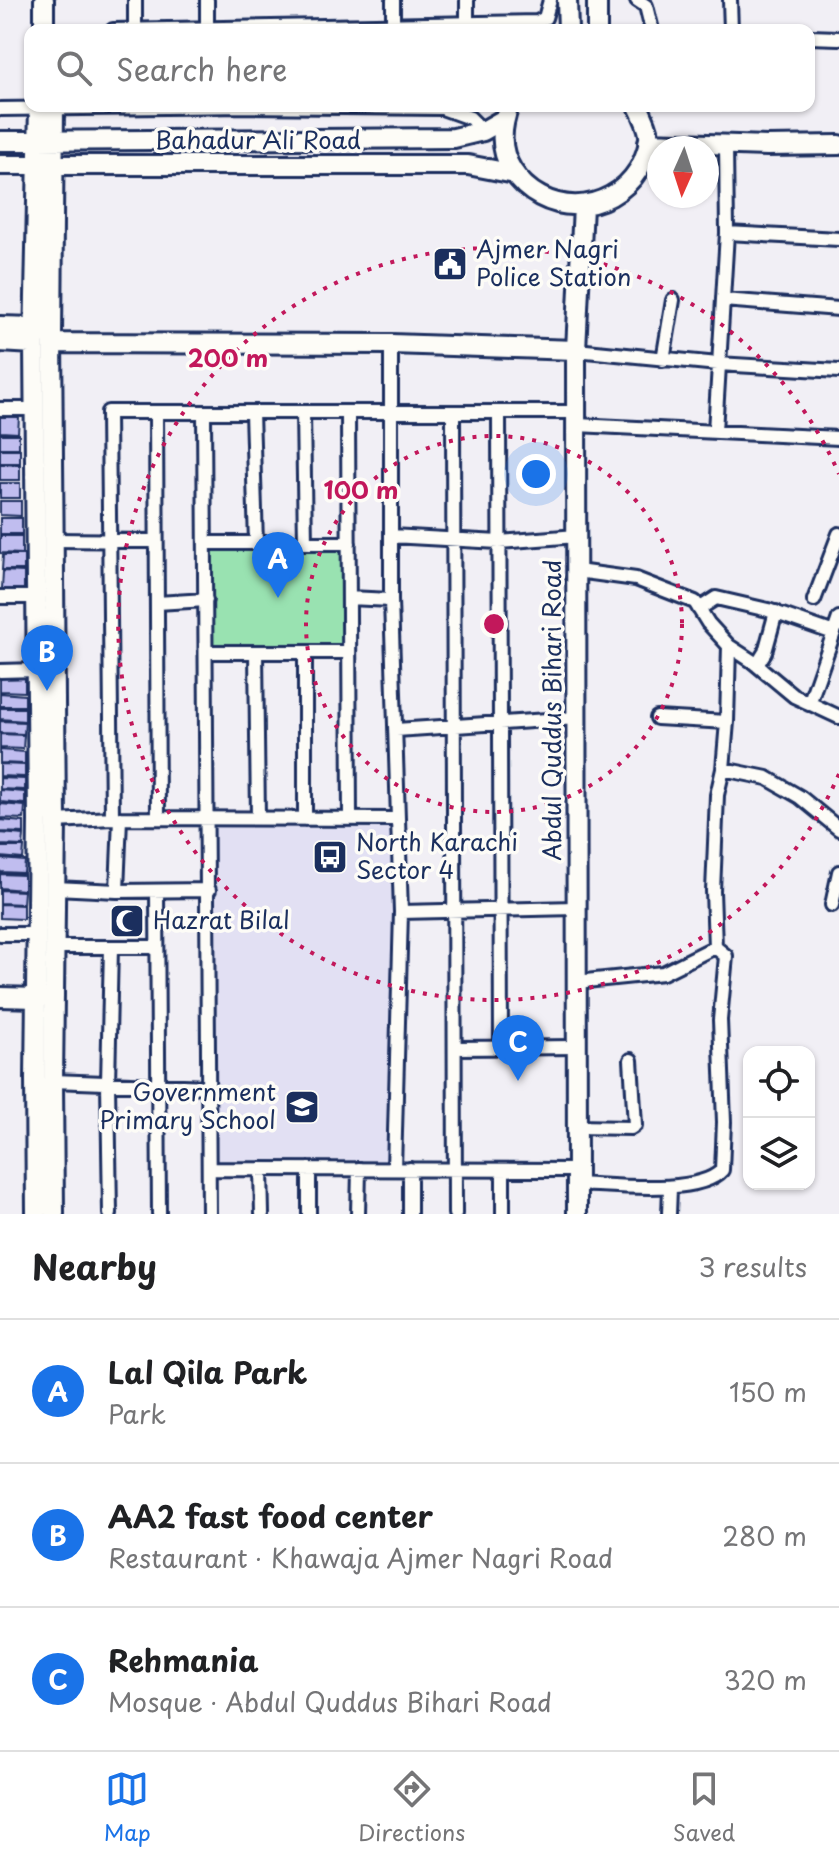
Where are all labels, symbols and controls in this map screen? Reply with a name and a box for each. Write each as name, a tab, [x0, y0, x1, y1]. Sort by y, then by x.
search box	[24, 24, 815, 112]
icon: search	[52, 46, 96, 90]
text: Search here	[116, 46, 288, 91]
street label: Bahadur Ali Road	[155, 121, 361, 157]
north arrow	[647, 136, 719, 208]
place label: Ajmer Nagri Police Station	[476, 230, 631, 294]
public building icon: Ajmer Nagri Police Station	[431, 245, 469, 283]
text: 200 m	[188, 339, 268, 375]
your location	[516, 454, 556, 494]
text: 100 m	[324, 471, 398, 507]
pin: A	[252, 532, 304, 598]
street label: Abdul Quddus Bihari Road	[533, 559, 569, 861]
centre of rings	[480, 610, 508, 638]
pin: B	[21, 625, 73, 691]
place label: North Karachi Sector 4	[356, 823, 518, 887]
bus stop icon: North Karachi Sector 4	[311, 838, 349, 876]
place label: Hazrat Bilal	[153, 901, 290, 937]
mosque icon: Hazrat Bilal	[108, 902, 146, 940]
pin: C	[492, 1015, 544, 1081]
map controls	[743, 1046, 815, 1190]
button: locate	[743, 1046, 815, 1118]
place label: Government Primary School	[99, 1073, 276, 1137]
school or university icon: Government Primary School	[283, 1088, 321, 1126]
button: layers	[743, 1118, 815, 1190]
text: Nearby	[32, 1240, 157, 1292]
text: 3 results	[699, 1247, 807, 1286]
text: Lal Qila Park	[108, 1349, 307, 1394]
text: A	[48, 1372, 68, 1411]
text: 150 m	[729, 1372, 807, 1411]
text: Park	[108, 1394, 166, 1433]
text: AA2 fast food center	[108, 1493, 433, 1538]
text: B	[49, 1516, 67, 1555]
text: 280 m	[722, 1516, 807, 1555]
text: Restaurant · Khawaja Ajmer Nagri Road	[108, 1538, 613, 1577]
text: Rehmania	[108, 1637, 259, 1682]
text: C	[48, 1660, 68, 1699]
text: 320 m	[723, 1660, 807, 1699]
text: Mosque · Abdul Quddus Bihari Road	[108, 1682, 552, 1721]
tab: Map	[104, 1767, 151, 1848]
tab: Directions	[358, 1767, 465, 1848]
tab: Saved	[673, 1767, 735, 1848]

